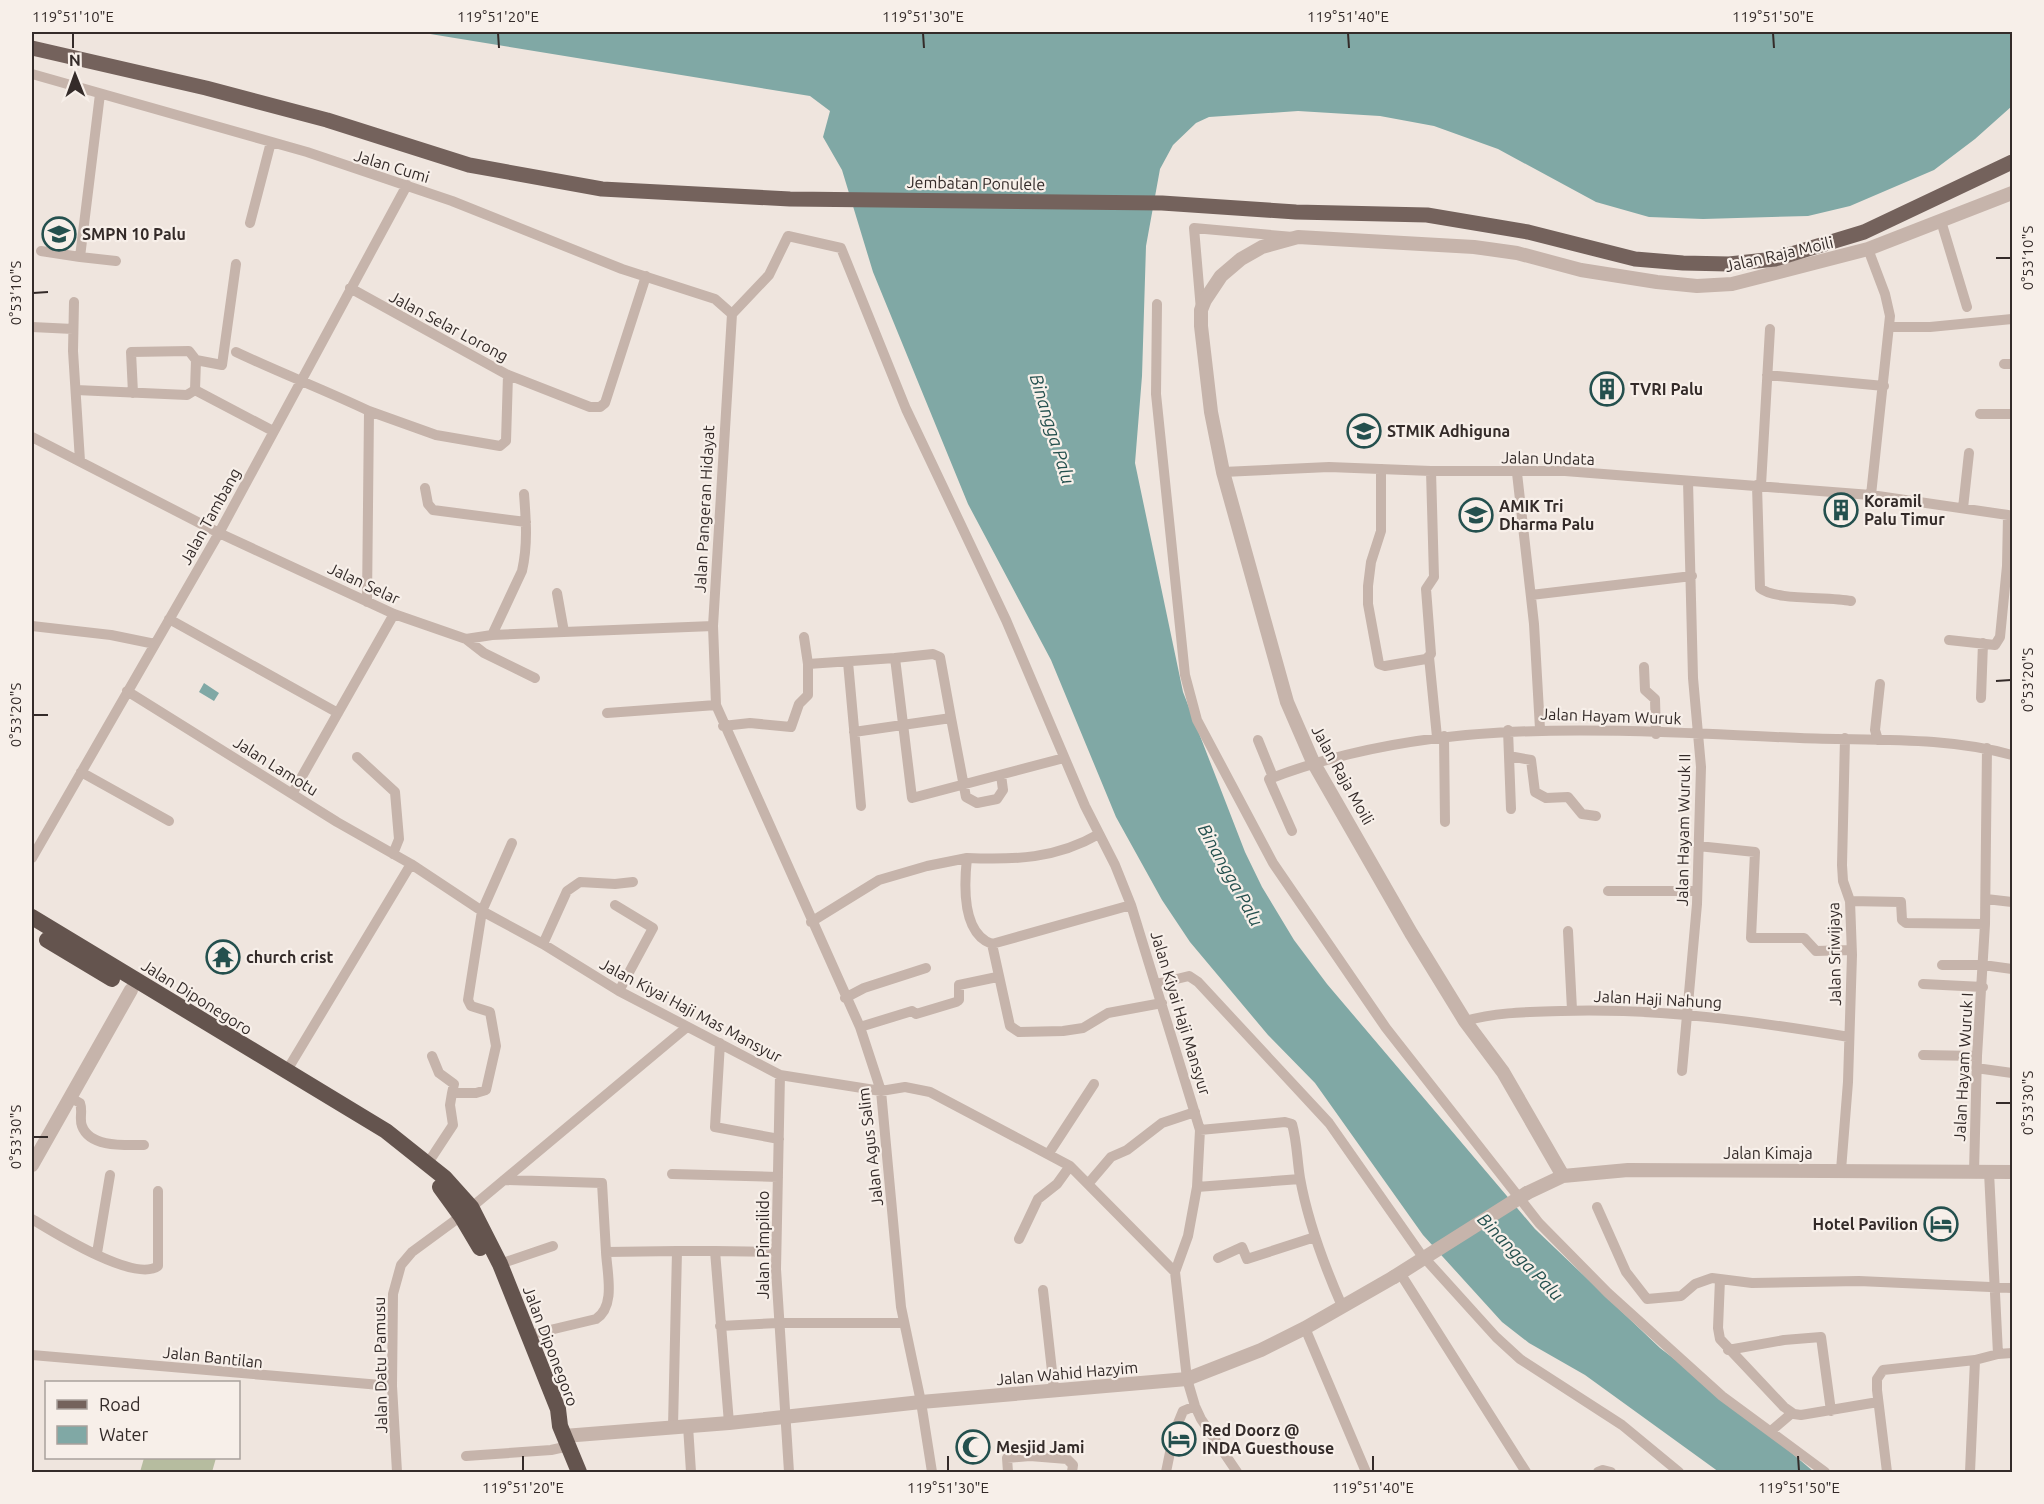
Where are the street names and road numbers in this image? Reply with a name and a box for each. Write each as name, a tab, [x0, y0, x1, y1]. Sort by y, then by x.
street label: Jalan Cumi	[352, 146, 432, 186]
street label: Jembatan Ponulele	[907, 173, 1045, 193]
street label: Jalan Raja Moili	[1723, 233, 1835, 275]
street label: Jalan Selar Lorong	[387, 287, 511, 365]
street label: Jalan Pangeran Hidayat	[691, 424, 717, 593]
street label: Jalan Undata	[1501, 448, 1595, 468]
street label: Jalan Tambang	[176, 465, 244, 567]
street label: Jalan Selar	[325, 559, 403, 607]
street label: Jalan Hayam Wuruk	[1540, 705, 1682, 727]
street label: Jalan Raja Moili	[1308, 722, 1378, 828]
street label: Jalan Lamotu	[230, 733, 322, 799]
street label: Jalan Hayam Wuruk II	[1673, 753, 1693, 907]
street label: Jalan Sriwijaya	[1824, 902, 1844, 1006]
street label: Jalan Kiyai Haji Mansyur	[1147, 929, 1215, 1097]
street label: Jalan Kiyai Haji Mas Mansyur	[597, 954, 785, 1066]
street label: Jalan Diponegoro	[138, 956, 256, 1038]
street label: Jalan Haji Nahung	[1593, 987, 1723, 1011]
street label: Jalan Hayam Wuruk I	[1950, 992, 1976, 1142]
street label: Jalan Agus Salim	[854, 1087, 886, 1207]
street label: Jalan Kimaja	[1723, 1144, 1813, 1162]
street label: Jalan Pimpilido	[754, 1191, 772, 1299]
street label: Jalan Diponegoro	[520, 1283, 582, 1409]
street label: Jalan Datu Pamusu	[370, 1297, 390, 1433]
street label: Jalan Bantilan	[162, 1343, 264, 1371]
street label: Jalan Wahid Hazyim	[995, 1358, 1139, 1388]

